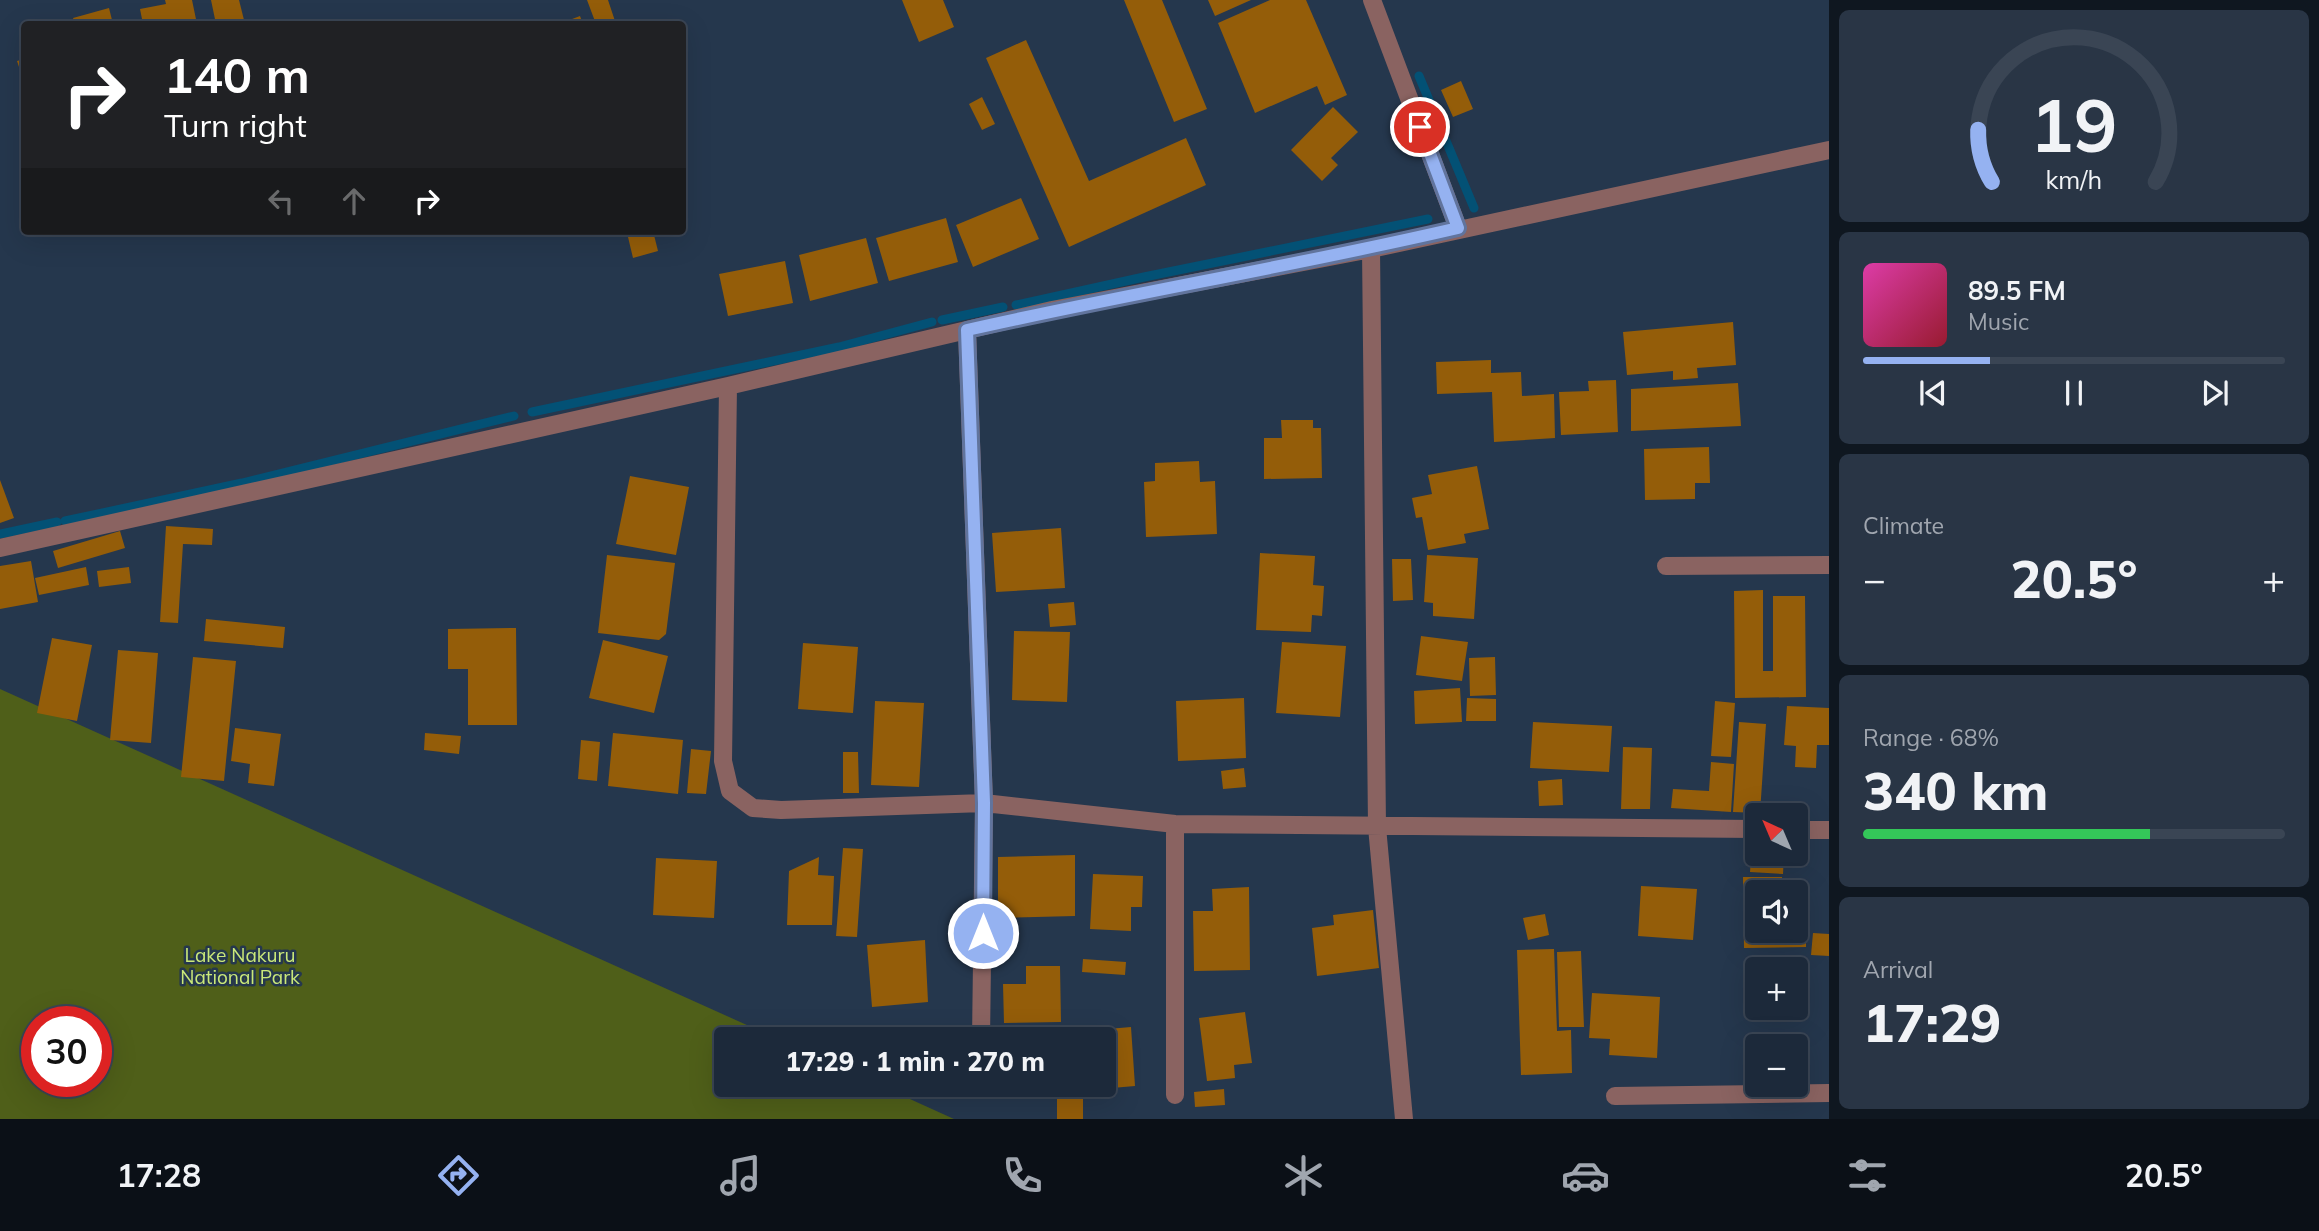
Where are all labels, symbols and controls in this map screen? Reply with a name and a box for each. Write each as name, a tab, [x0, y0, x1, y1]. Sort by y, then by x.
text: 140 m	[164, 44, 310, 105]
icon: right	[49, 49, 140, 140]
text: 19	[2030, 79, 2118, 170]
pin	[1390, 97, 1450, 157]
text: Turn right	[164, 105, 307, 145]
icon: arrive	[1401, 108, 1439, 146]
text: km/h	[2046, 164, 2102, 195]
icon: left	[262, 182, 300, 220]
icon: ahead	[335, 182, 373, 220]
icon: right	[408, 182, 446, 220]
text: 89.5 FM	[1968, 274, 2066, 307]
text: Music	[1968, 307, 2029, 336]
icon: previous	[1914, 374, 1952, 412]
icon: pause	[2055, 374, 2093, 412]
icon: next	[2196, 374, 2234, 412]
text: Climate	[1863, 511, 1944, 540]
text: 20.5°	[2010, 546, 2138, 611]
text: −	[1863, 555, 1886, 603]
text: +	[2262, 555, 2285, 603]
text: Range · 68%	[1863, 723, 1999, 752]
text: 340 km	[1863, 758, 2048, 823]
north arrow	[1745, 803, 1808, 866]
map controls	[1745, 803, 1808, 1097]
button: sound	[1745, 880, 1808, 943]
position arrow	[946, 896, 1020, 970]
park label: Lake Nakuru National Park	[180, 943, 300, 989]
text: Arrival	[1863, 955, 1933, 984]
button: +	[1745, 957, 1808, 1020]
text: 17:29	[1863, 990, 2001, 1055]
speed limit sign: 30	[21, 1006, 112, 1097]
button: −	[1745, 1034, 1808, 1097]
text: 17:29 · 1 min · 270 m	[785, 1045, 1045, 1078]
icon: directions	[434, 1151, 483, 1200]
icon: music	[716, 1151, 765, 1200]
icon: phone	[998, 1151, 1047, 1200]
icon: climate	[1279, 1151, 1328, 1200]
icon: car	[1561, 1151, 1610, 1200]
icon: filters	[1843, 1151, 1892, 1200]
text: 17:28	[116, 1155, 201, 1195]
text: 20.5°	[2125, 1155, 2203, 1195]

